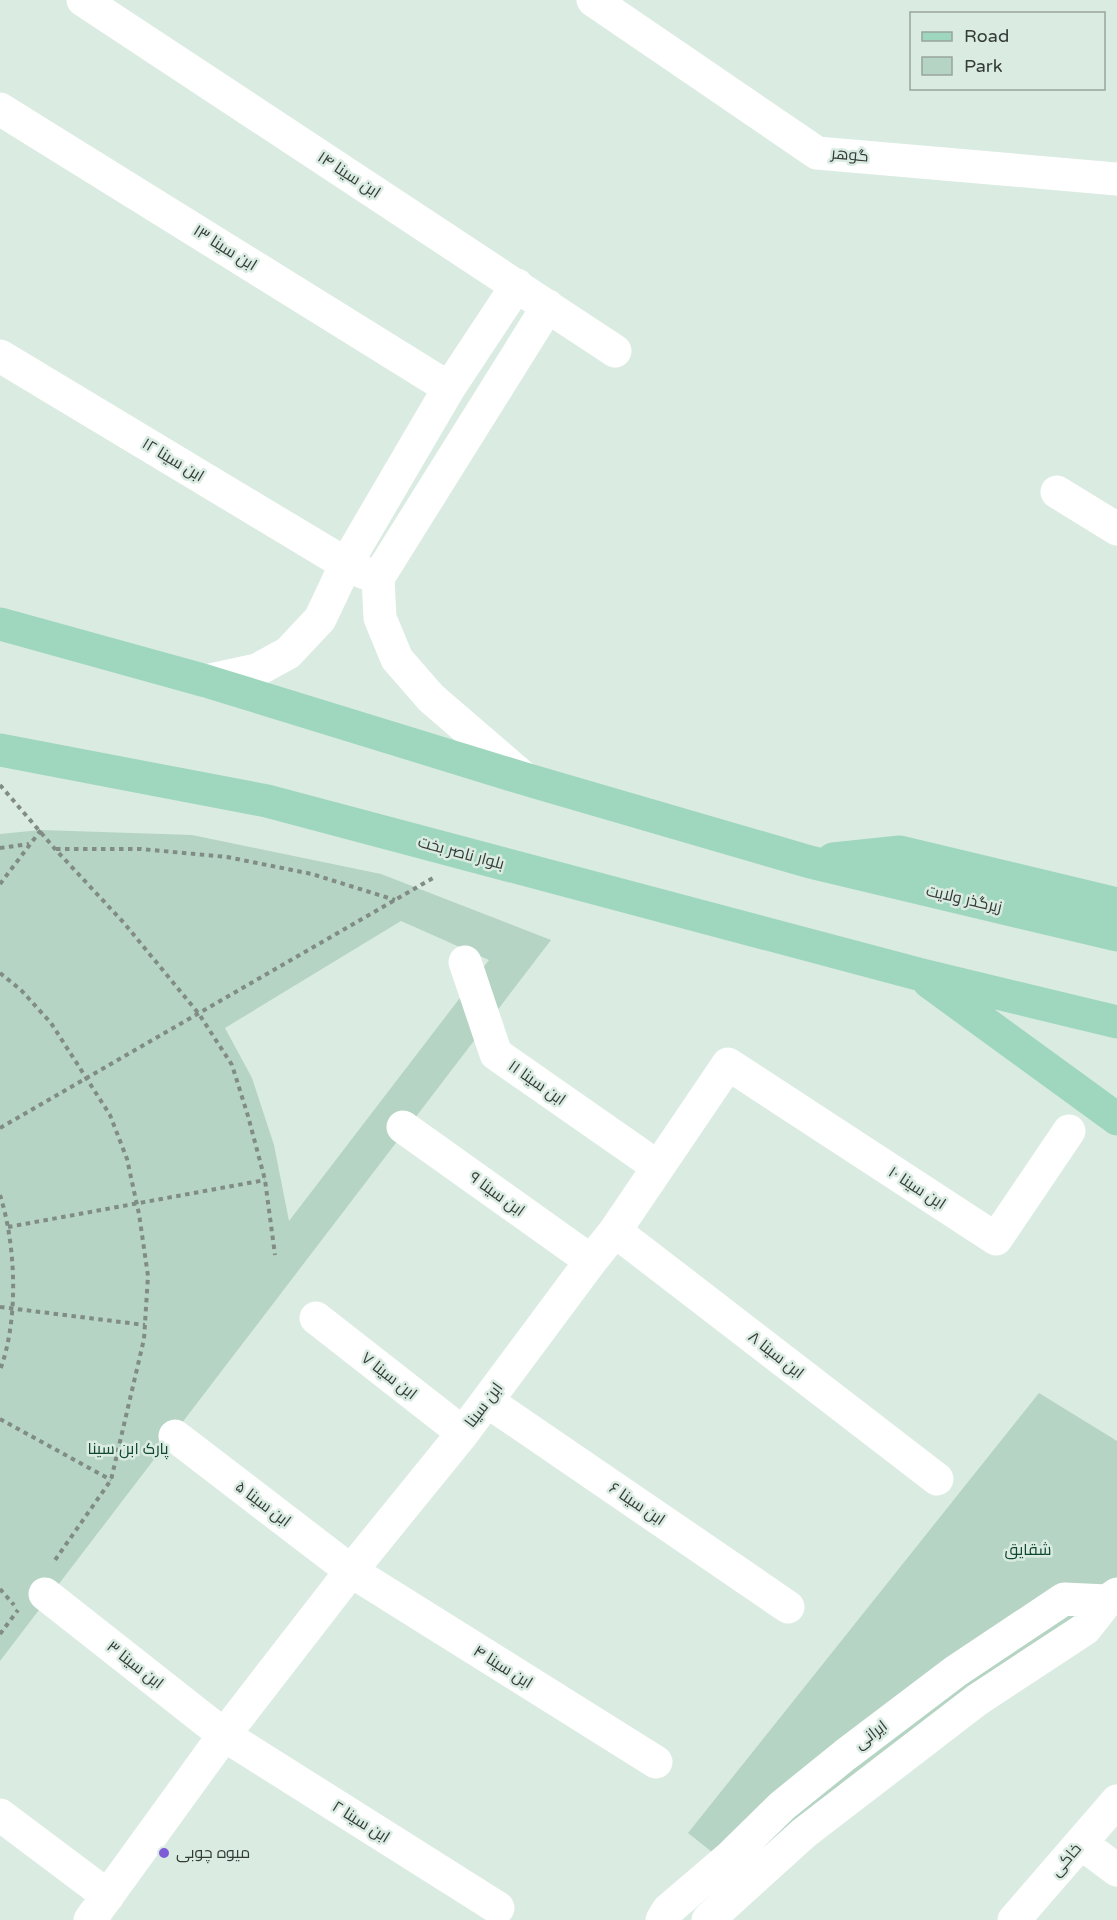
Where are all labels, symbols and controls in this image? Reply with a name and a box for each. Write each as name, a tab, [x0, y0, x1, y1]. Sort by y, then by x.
legend	[910, 12, 1105, 90]
text: Road	[964, 25, 1009, 47]
text: Park	[964, 55, 1003, 77]
street label: گوهر	[829, 143, 870, 167]
street label: ابن سینا ۱۴	[314, 147, 384, 203]
street label: ابن سینا ۱۳	[190, 221, 260, 275]
street label: ابن سینا ۱۲	[138, 434, 208, 486]
street label: بلوار ناصر بخت	[416, 832, 506, 874]
street label: زیرگذر ولایت	[924, 881, 1004, 917]
street label: ابن سینا ۱۱	[505, 1056, 569, 1110]
street label: ابن سینا ۱۰	[885, 1162, 949, 1214]
street label: ابن سینا ۹	[465, 1167, 529, 1221]
street label: ابن سینا ۸	[744, 1327, 808, 1383]
street label: ابن سینا ۷	[357, 1348, 421, 1404]
street label: ابن سینا	[461, 1379, 507, 1431]
park label: پارک ابن سینا	[87, 1439, 169, 1460]
street label: ابن سینا ۵	[231, 1477, 295, 1531]
street label: ابن سینا ۶	[605, 1478, 669, 1530]
park label: شقایق	[1005, 1540, 1051, 1560]
street label: ابن سینا ۳	[103, 1637, 167, 1693]
street label: ابن سینا ۴	[470, 1641, 536, 1693]
street label: ایرانی	[851, 1716, 891, 1754]
street label: ابن سینا ۲	[329, 1797, 393, 1847]
street label: خاکی	[1046, 1839, 1086, 1881]
place label: میوه چوبی	[176, 1843, 250, 1864]
marker: میوه چوبی	[157, 1846, 171, 1860]

